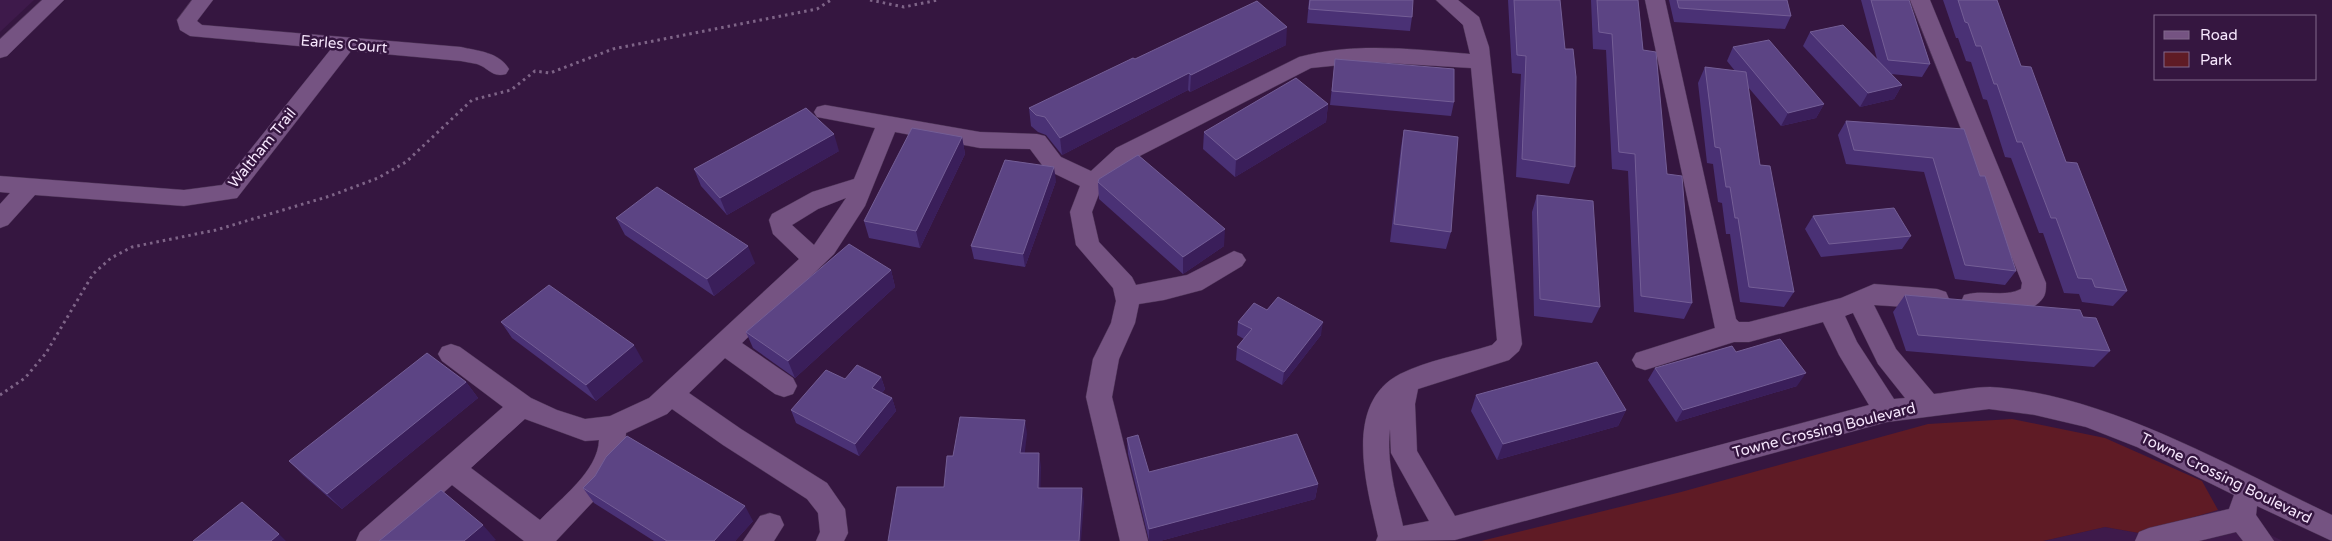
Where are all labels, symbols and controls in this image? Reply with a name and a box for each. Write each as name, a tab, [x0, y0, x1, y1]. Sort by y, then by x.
legend	[2154, 15, 2317, 80]
text: Road	[2200, 26, 2238, 44]
street label: Earles Court	[300, 31, 388, 57]
text: Park	[2200, 51, 2232, 69]
street label: Waltham Trail	[224, 104, 300, 192]
street label: Towne Crossing Boulevard	[1731, 399, 1917, 461]
street label: Towne Crossing Boulevard	[2137, 429, 2315, 527]

